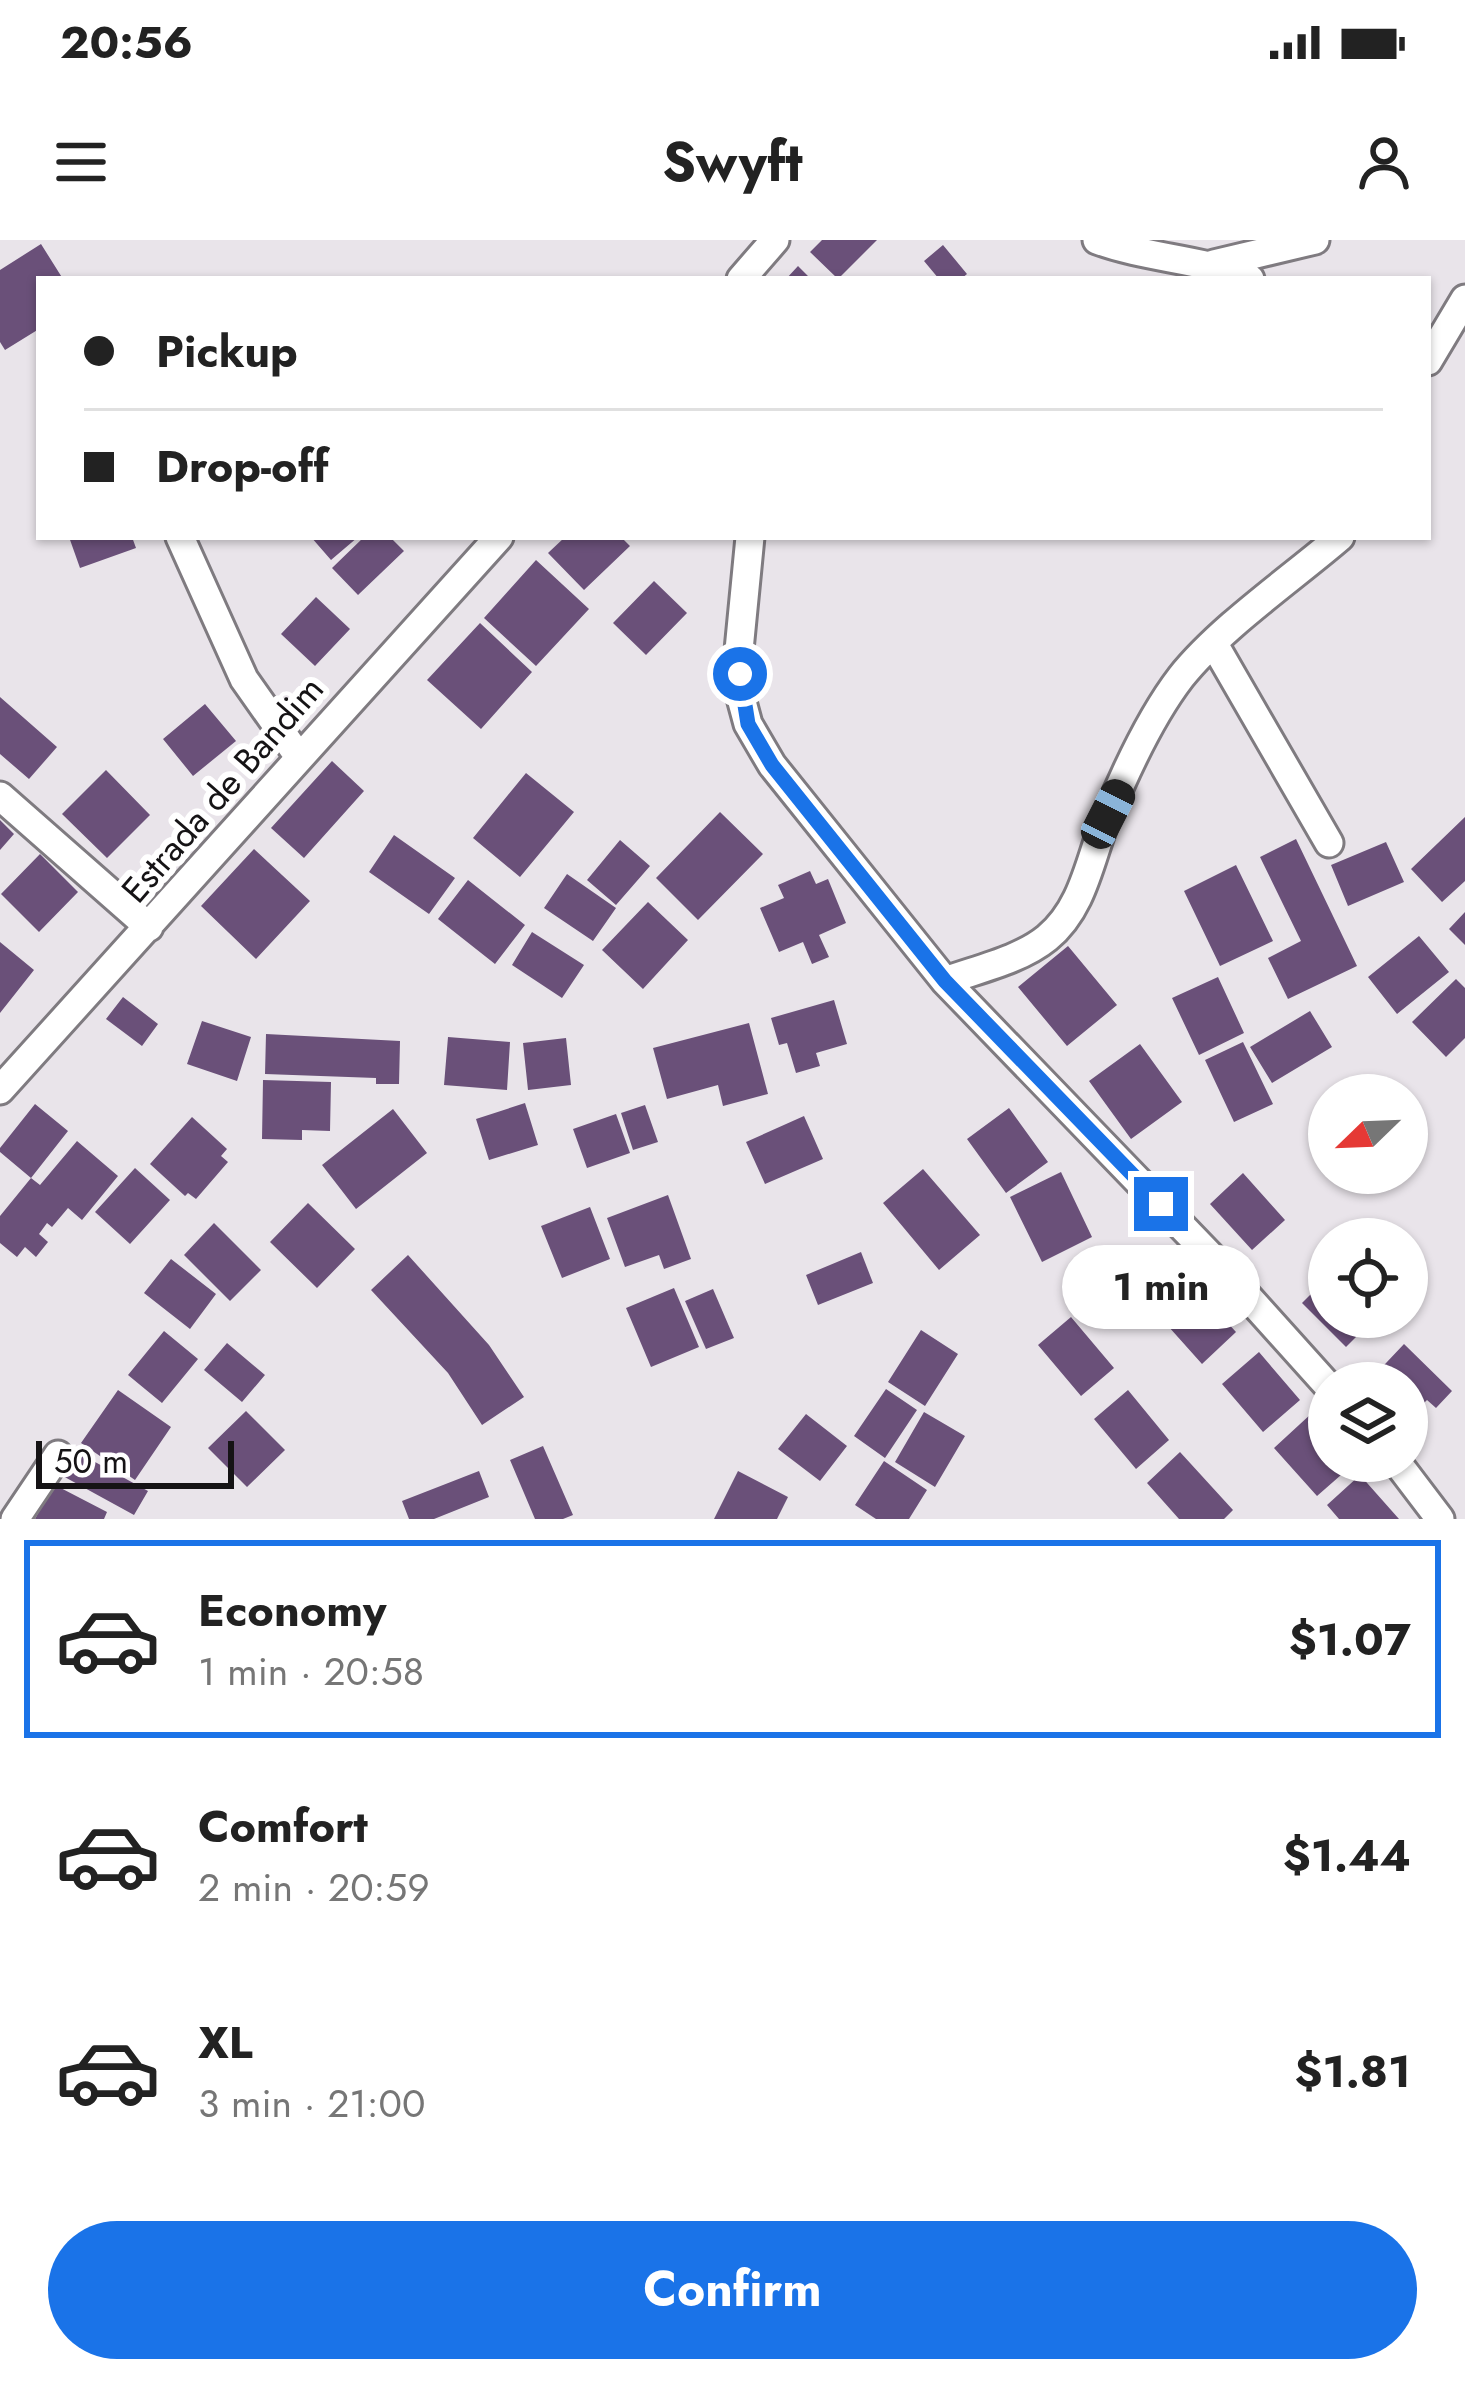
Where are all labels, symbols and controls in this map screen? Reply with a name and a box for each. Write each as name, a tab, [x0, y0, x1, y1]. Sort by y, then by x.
text: 20:56	[60, 10, 193, 75]
text: Swyft	[662, 123, 803, 201]
icon: menu	[48, 129, 114, 195]
icon: person	[1351, 129, 1417, 195]
text: Pickup	[156, 319, 298, 384]
text: Drop-off	[156, 434, 329, 499]
route start	[713, 647, 767, 701]
street label: Estrada de Bandim	[109, 664, 335, 914]
car	[1076, 774, 1140, 854]
north arrow	[1308, 1074, 1428, 1194]
map controls	[1308, 1074, 1428, 1482]
route end	[1134, 1177, 1188, 1231]
button: locate	[1308, 1218, 1428, 1338]
callout: 1 min	[1062, 1246, 1260, 1330]
text: 1 min	[1113, 1258, 1209, 1315]
button: layers	[1308, 1362, 1428, 1482]
scale bar	[36, 1435, 234, 1488]
text: 50 m	[54, 1438, 128, 1485]
text: Economy	[198, 1578, 386, 1643]
icon: car	[54, 1585, 162, 1693]
text: $1.07	[1289, 1607, 1411, 1672]
text: 1 min · 20:58	[198, 1643, 424, 1700]
text: Comfort	[198, 1794, 368, 1859]
icon: car	[54, 1801, 162, 1909]
text: $1.44	[1283, 1823, 1411, 1888]
text: 2 min · 20:59	[198, 1859, 430, 1916]
text: XL	[198, 2010, 253, 2075]
icon: car	[54, 2017, 162, 2125]
text: $1.81	[1294, 2039, 1411, 2104]
text: 3 min · 21:00	[198, 2075, 425, 2132]
button: Confirm	[48, 2221, 1417, 2359]

